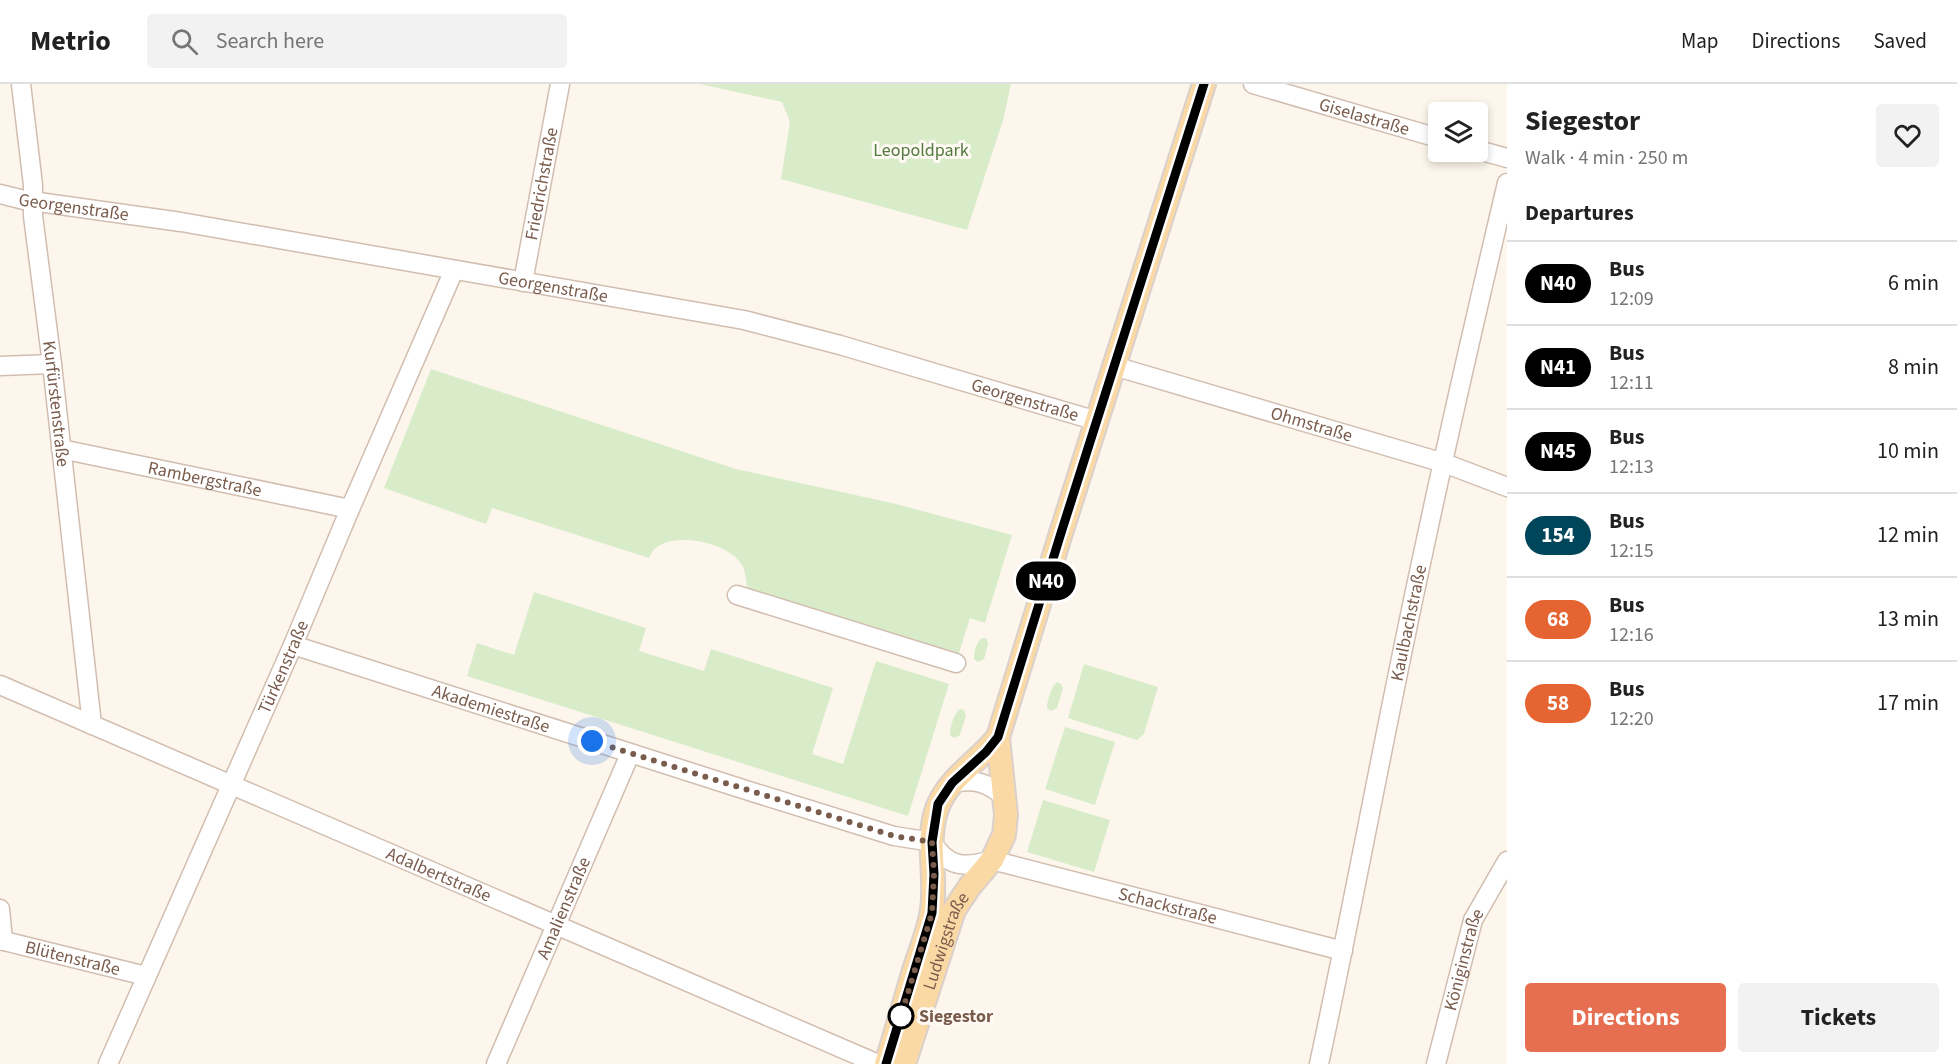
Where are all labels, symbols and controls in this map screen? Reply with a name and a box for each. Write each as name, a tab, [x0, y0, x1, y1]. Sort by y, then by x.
search box	[147, 14, 567, 68]
text: Metrio	[30, 21, 111, 61]
icon: search	[168, 25, 201, 58]
text: Search here	[216, 25, 324, 57]
text: Map	[1681, 26, 1719, 56]
text: Directions	[1752, 26, 1840, 56]
text: Saved	[1873, 26, 1927, 56]
street label: Giselastraße	[1316, 92, 1413, 142]
text: Siegestor	[1525, 101, 1640, 141]
map controls	[1428, 102, 1488, 162]
button: layers	[1428, 102, 1488, 162]
button: heart	[1876, 104, 1939, 167]
street label: Friedrichstraße	[519, 125, 565, 242]
park label: Leopoldpark	[873, 138, 969, 163]
text: Walk · 4 min · 250 m	[1525, 144, 1688, 172]
street label: Georgenstraße	[17, 187, 130, 228]
text: Departures	[1525, 197, 1634, 229]
text: Bus	[1609, 253, 1645, 285]
street label: Georgenstraße	[496, 265, 610, 309]
text: 6 min	[1888, 267, 1939, 299]
text: N40	[1540, 268, 1576, 298]
text: 12:09	[1609, 285, 1654, 313]
text: Bus	[1609, 337, 1645, 369]
street label: Kurfürstenstraße	[36, 339, 75, 468]
text: 8 min	[1888, 351, 1939, 383]
text: N41	[1540, 352, 1576, 382]
text: 12:11	[1609, 369, 1654, 397]
street label: Georgenstraße	[968, 372, 1082, 428]
street label: Ohmstraße	[1268, 401, 1355, 448]
text: Bus	[1609, 421, 1645, 453]
text: 10 min	[1877, 435, 1939, 467]
text: N45	[1540, 436, 1576, 466]
text: 12:13	[1609, 453, 1654, 481]
street label: Rambergstraße	[146, 455, 264, 503]
text: Bus	[1609, 505, 1645, 537]
text: 12 min	[1877, 519, 1939, 551]
text: 154	[1541, 520, 1575, 550]
text: 12:15	[1609, 537, 1654, 565]
line badge: N40	[1012, 562, 1080, 600]
street label: Kaulbachstraße	[1385, 563, 1433, 683]
text: N40	[1028, 566, 1064, 596]
text: Bus	[1609, 589, 1645, 621]
text: 13 min	[1877, 603, 1939, 635]
text: 68	[1547, 604, 1569, 634]
street label: Türkenstraße	[252, 616, 315, 718]
text: 12:16	[1609, 621, 1654, 649]
text: Bus	[1609, 673, 1645, 705]
street label: Akademiestraße	[429, 678, 553, 739]
text: 17 min	[1877, 687, 1939, 719]
text: 58	[1547, 688, 1569, 718]
text: 12:20	[1609, 705, 1654, 733]
your location	[577, 726, 607, 756]
street label: Adalbertstraße	[382, 841, 495, 909]
street label: Amalienstraße	[531, 853, 597, 963]
street label: Schackstraße	[1115, 881, 1220, 931]
street label: Ludwigstraße	[917, 887, 976, 993]
street label: Königinstraße	[1438, 904, 1490, 1014]
street label: Blütenstraße	[23, 935, 123, 982]
button: Directions	[1525, 983, 1726, 1052]
button: Tickets	[1738, 983, 1939, 1052]
marker: Siegestor	[888, 1003, 914, 1029]
place label: Siegestor	[919, 1004, 994, 1029]

